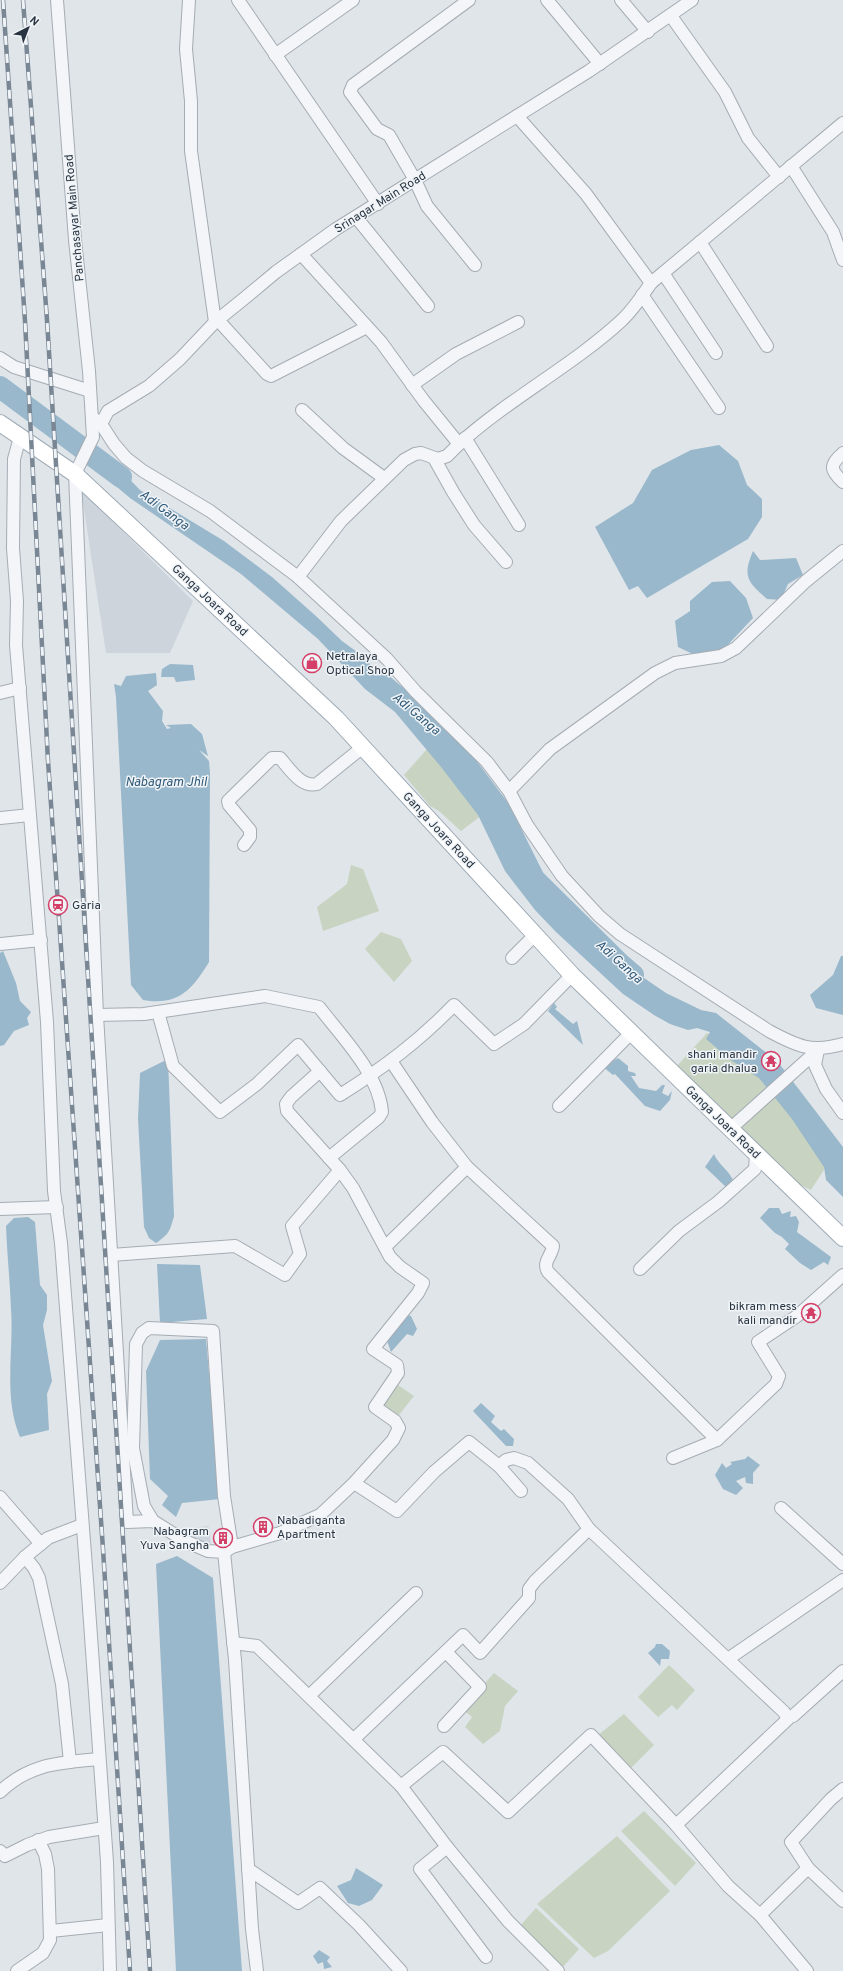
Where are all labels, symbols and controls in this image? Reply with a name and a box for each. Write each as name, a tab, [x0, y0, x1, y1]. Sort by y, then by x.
north arrow	[8, 8, 48, 48]
text: N	[26, 13, 42, 29]
street label: Panchasayar Main Road	[61, 154, 89, 282]
street label: Srinagar Main Road	[332, 168, 429, 237]
water label: Adi Ganga	[136, 487, 192, 535]
street label: Ganga Joara Road	[168, 561, 251, 640]
place label: Netralaya Optical Shop	[326, 649, 395, 679]
shop icon: Netralaya Optical Shop	[301, 652, 323, 674]
water label: Adi Ganga	[388, 690, 443, 739]
water label: Nabagram Jhil	[125, 775, 207, 791]
street label: Ganga Joara Road	[399, 789, 478, 872]
station icon: Garia	[47, 894, 69, 916]
place label: Garia	[72, 898, 101, 914]
water label: Adi Ganga	[592, 937, 646, 988]
place label: shani mandir garia dhalua	[687, 1047, 757, 1077]
temple icon: shani mandir garia dhalua	[760, 1050, 782, 1072]
street label: Ganga Joara Road	[681, 1083, 763, 1163]
place label: bikram mess kali mandir	[729, 1299, 797, 1329]
temple icon: bikram mess kali mandir	[800, 1302, 822, 1324]
place label: Nabadiganta Apartment	[277, 1513, 345, 1543]
building icon: Nabadiganta Apartment	[252, 1516, 274, 1538]
place label: Nabagram Yuva Sangha	[140, 1524, 209, 1554]
building icon: Nabagram Yuva Sangha	[212, 1527, 234, 1549]

